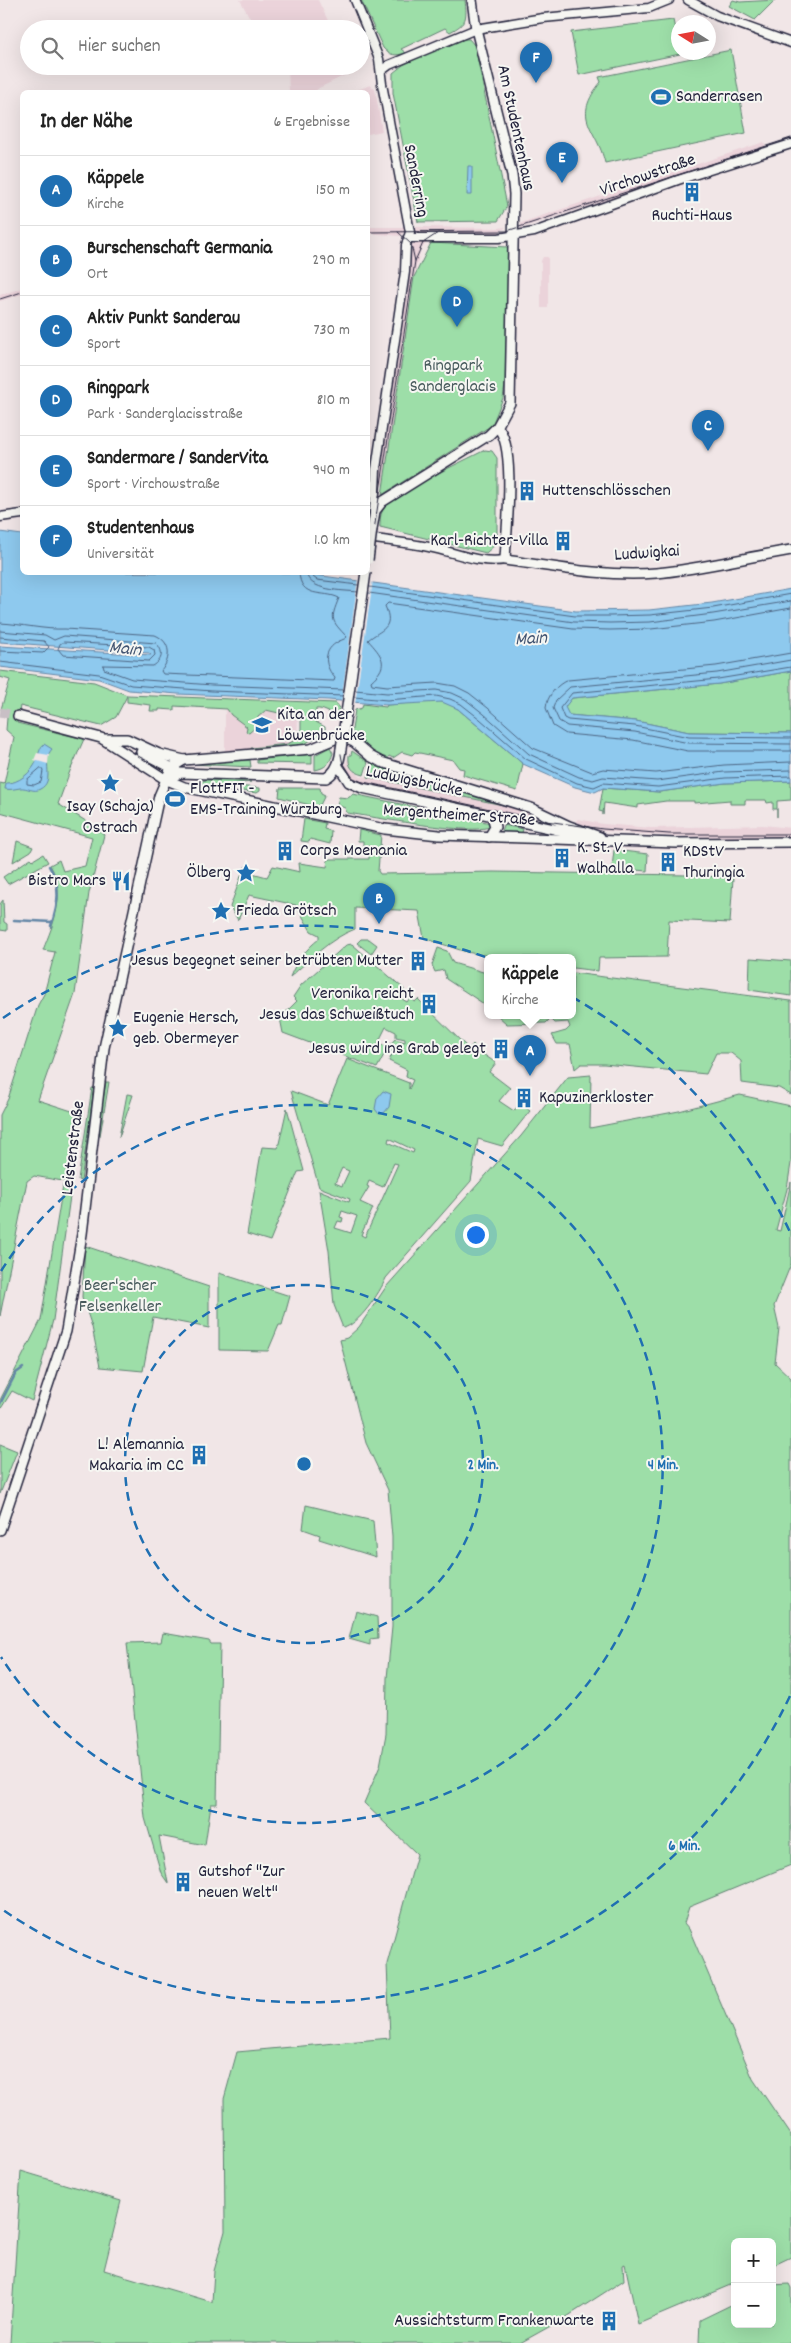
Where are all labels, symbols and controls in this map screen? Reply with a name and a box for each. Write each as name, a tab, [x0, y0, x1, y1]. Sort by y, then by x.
north arrow	[671, 15, 716, 60]
search box	[20, 20, 370, 75]
icon: search	[38, 34, 66, 62]
text: Hier suchen	[78, 34, 161, 61]
pin: F	[520, 42, 552, 83]
street label: Am Studentenhaus	[489, 63, 541, 193]
place label: Sanderrasen	[676, 85, 763, 110]
sports icon: Sanderrasen	[650, 86, 672, 108]
text: In der Nähe	[40, 108, 132, 138]
text: 6 Ergebnisse	[273, 111, 350, 134]
street label: Sanderring	[396, 142, 434, 220]
pin: E	[546, 142, 578, 183]
street label: Virchowstraße	[597, 148, 699, 204]
text: Käppele	[87, 166, 144, 193]
text: A	[52, 179, 60, 202]
text: 150 m	[316, 179, 350, 202]
building icon: Ruchti-Haus	[681, 181, 703, 203]
text: Kirche	[87, 193, 124, 216]
place label: Ruchti-Haus	[651, 204, 733, 229]
text: Burschenschaft Germania	[87, 236, 272, 263]
text: B	[52, 249, 60, 272]
text: 290 m	[312, 249, 350, 272]
text: Ort	[87, 263, 108, 286]
pin: D	[441, 286, 473, 327]
text: Aktiv Punkt Sanderau	[87, 306, 240, 333]
text: C	[52, 319, 60, 342]
text: 730 m	[313, 319, 350, 342]
text: Sport	[87, 333, 120, 356]
park label: Ringpark Sanderglacis	[410, 354, 496, 400]
text: Ringpark	[87, 376, 149, 403]
text: D	[52, 389, 60, 412]
text: 810 m	[317, 389, 350, 412]
text: Park · Sanderglacisstraße	[87, 403, 243, 426]
pin: C	[692, 410, 724, 451]
text: Sandermare / SanderVita	[87, 446, 268, 473]
text: E	[52, 459, 60, 482]
text: 940 m	[313, 459, 350, 482]
text: Sport · Virchowstraße	[87, 473, 220, 496]
place label: Huttenschlösschen	[542, 479, 671, 504]
building icon: Huttenschlösschen	[516, 480, 538, 502]
text: Studentenhaus	[87, 516, 195, 543]
text: F	[52, 529, 60, 552]
text: 1.0 km	[314, 529, 350, 552]
place label: Karl-Richter-Villa	[430, 529, 549, 554]
building icon: Karl-Richter-Villa	[552, 530, 574, 552]
street label: Ludwigkai	[613, 539, 681, 569]
text: Universität	[87, 543, 154, 566]
water label: Main	[514, 625, 549, 655]
water label: Main	[108, 635, 144, 665]
place label: Kita an der Löwenbrücke	[277, 703, 365, 749]
school or university icon: Kita an der Löwenbrücke	[251, 714, 273, 736]
street label: Ludwigsbrücke	[363, 760, 465, 805]
place icon: Isay (Schaja) Ostrach	[99, 772, 121, 794]
place label: FlottFIT - EMS-Training Würzburg	[190, 777, 342, 823]
sports icon: FlottFIT - EMS-Training Würzburg	[164, 788, 186, 810]
place label: Isay (Schaja) Ostrach	[66, 795, 154, 841]
street label: Mergentheimer Straße	[382, 798, 536, 834]
place label: K. St. V. Walhalla	[577, 836, 634, 882]
place label: Corps Moenania	[300, 839, 407, 864]
building icon: Corps Moenania	[274, 840, 296, 862]
place label: KDStV Thuringia	[683, 840, 745, 886]
building icon: K. St. V. Walhalla	[551, 847, 573, 869]
building icon: KDStV Thuringia	[657, 851, 679, 873]
place label: Ölberg	[187, 861, 231, 886]
place icon: Ölberg	[235, 862, 257, 884]
place label: Bistro Mars	[28, 869, 106, 894]
restaurant icon: Bistro Mars	[110, 870, 132, 892]
pin: B	[363, 883, 395, 924]
place label: Frieda Grötsch	[236, 899, 336, 924]
place icon: Frieda Grötsch	[210, 900, 232, 922]
place label: Jesus begegnet seiner betrübten Mutter	[131, 949, 403, 974]
building icon: Jesus begegnet seiner betrübten Mutter	[407, 950, 429, 972]
popup	[484, 954, 576, 1019]
text: Käppele	[501, 962, 559, 989]
place label: Veronika reicht Jesus das Schweißtuch	[259, 982, 414, 1028]
text: Kirche	[501, 989, 539, 1012]
building icon: Veronika reicht Jesus das Schweißtuch	[418, 993, 440, 1015]
place label: Eugenie Hersch, geb. Obermeyer	[133, 1006, 239, 1052]
place icon: Eugenie Hersch, geb. Obermeyer	[107, 1017, 129, 1039]
pin: A	[514, 1035, 546, 1076]
place label: Jesus wird ins Grab gelegt	[308, 1037, 486, 1062]
building icon: Jesus wird ins Grab gelegt	[490, 1038, 512, 1060]
place label: Kapuzinerkloster	[539, 1086, 654, 1111]
building icon: Kapuzinerkloster	[513, 1087, 535, 1109]
street label: Leistenstraße	[56, 1099, 92, 1197]
your location	[463, 1222, 489, 1248]
park label: Beer'scher Felsenkeller	[79, 1274, 162, 1320]
place label: L! Alemannia Makaria im CC	[89, 1433, 185, 1479]
building icon: L! Alemannia Makaria im CC	[188, 1444, 210, 1466]
centre of rings	[295, 1455, 313, 1473]
text: 2 Min.	[468, 1455, 499, 1477]
text: 4 Min.	[648, 1455, 679, 1477]
text: 6 Min.	[668, 1836, 700, 1858]
place label: Gutshof "Zur neuen Welt"	[198, 1860, 285, 1906]
building icon: Gutshof "Zur neuen Welt"	[172, 1871, 194, 1893]
map controls	[731, 2238, 776, 2328]
button: +	[731, 2238, 776, 2283]
button: −	[731, 2283, 776, 2328]
place label: Aussichtsturm Frankenwarte	[394, 2309, 594, 2334]
building icon: Aussichtsturm Frankenwarte	[598, 2310, 620, 2332]

